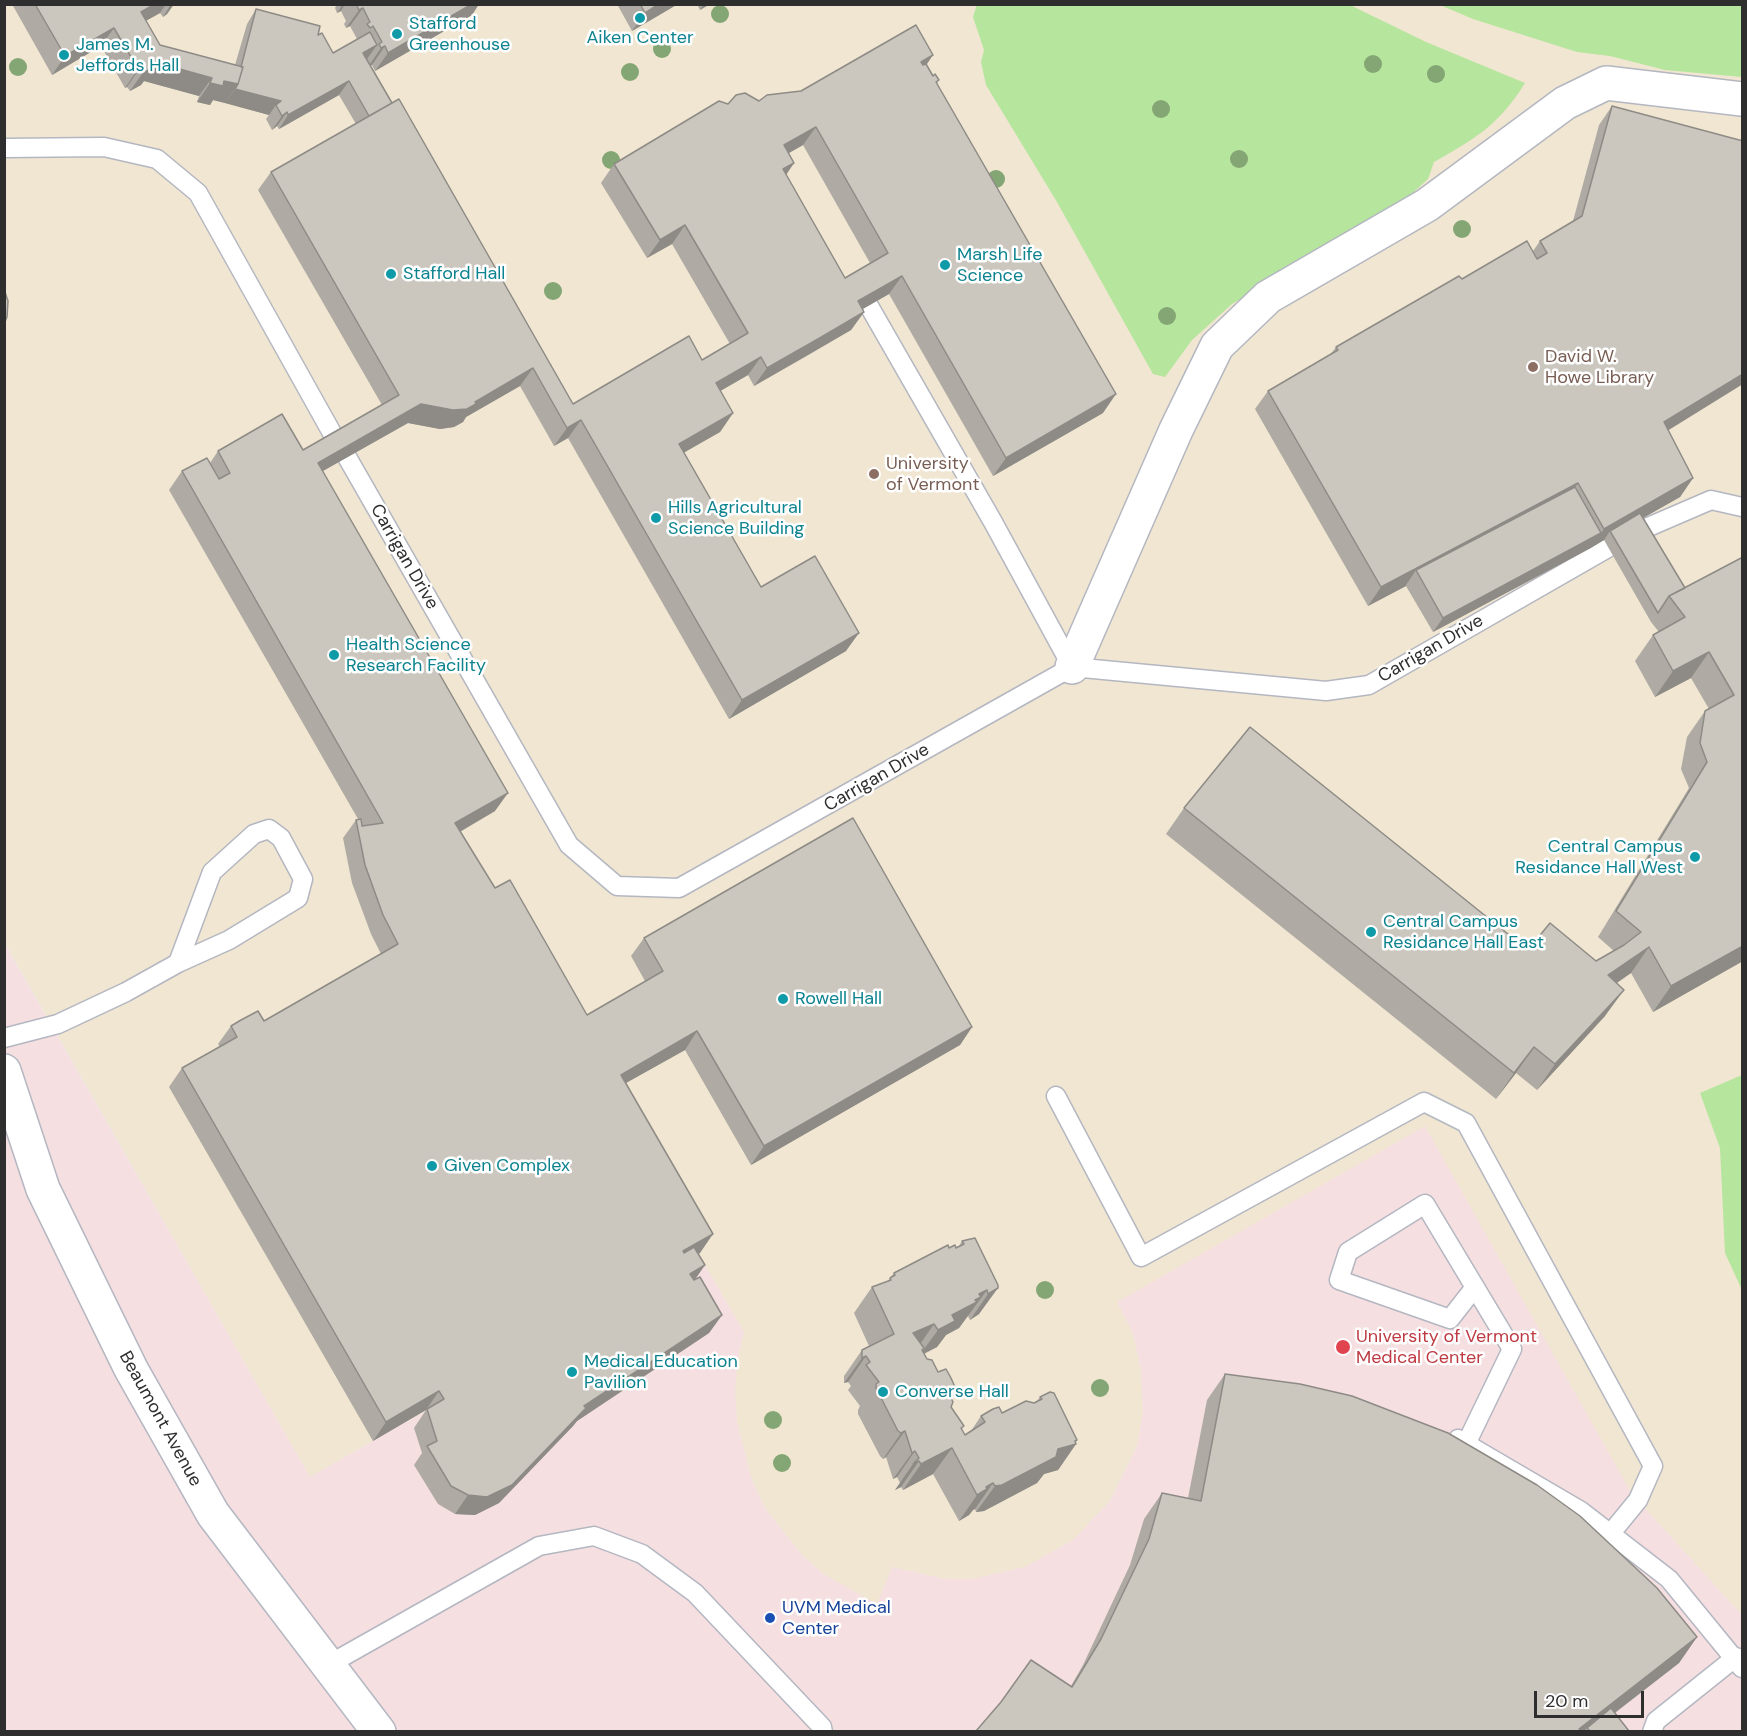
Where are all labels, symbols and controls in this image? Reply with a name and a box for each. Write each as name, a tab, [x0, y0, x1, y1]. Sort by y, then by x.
marker: Aiken Center	[633, 11, 647, 25]
place label: Stafford Greenhouse	[409, 13, 510, 56]
marker: Stafford Greenhouse	[390, 27, 404, 41]
place label: Aiken Center	[586, 27, 694, 49]
place label: James M. Jeffords Hall	[76, 34, 179, 76]
marker: James M. Jeffords Hall	[57, 48, 71, 62]
place label: Marsh Life Science	[957, 244, 1043, 286]
marker: Marsh Life Science	[938, 258, 952, 272]
place label: Stafford Hall	[403, 263, 505, 285]
marker: Stafford Hall	[384, 267, 398, 281]
place label: David W. Howe Library	[1545, 346, 1654, 388]
marker: David W. Howe Library	[1526, 360, 1540, 374]
place label: University of Vermont	[886, 453, 979, 496]
marker: University of Vermont	[867, 467, 881, 481]
place label: Hills Agricultural Science Building	[668, 497, 804, 540]
street label: Carrigan Drive	[365, 501, 443, 613]
marker: Hills Agricultural Science Building	[649, 511, 663, 525]
street label: Carrigan Drive	[1375, 610, 1487, 688]
place label: Health Science Research Facility	[346, 634, 486, 676]
marker: Health Science Research Facility	[327, 648, 341, 662]
street label: Carrigan Drive	[821, 739, 933, 817]
place label: Central Campus Residance Hall West	[1515, 836, 1683, 878]
marker: Central Campus Residance Hall West	[1688, 850, 1702, 864]
place label: Central Campus Residance Hall East	[1383, 911, 1544, 954]
marker: Central Campus Residance Hall East	[1364, 925, 1378, 939]
place label: Rowell Hall	[795, 988, 882, 1010]
marker: Rowell Hall	[776, 992, 790, 1006]
place label: Given Complex	[444, 1155, 570, 1177]
marker: Given Complex	[425, 1159, 439, 1173]
place label: University of Vermont Medical Center	[1356, 1326, 1537, 1368]
marker: University of Vermont Medical Center	[1334, 1338, 1352, 1356]
street label: Beaumont Avenue	[114, 1348, 206, 1490]
place label: Medical Education Pavilion	[584, 1351, 738, 1394]
marker: Medical Education Pavilion	[565, 1365, 579, 1379]
place label: Converse Hall	[895, 1381, 1009, 1403]
marker: Converse Hall	[876, 1385, 890, 1399]
place label: UVM Medical Center	[782, 1597, 891, 1640]
marker: UVM Medical Center	[763, 1611, 777, 1625]
scale bar	[1537, 1679, 1646, 1717]
text: 20 m	[1545, 1689, 1588, 1713]

